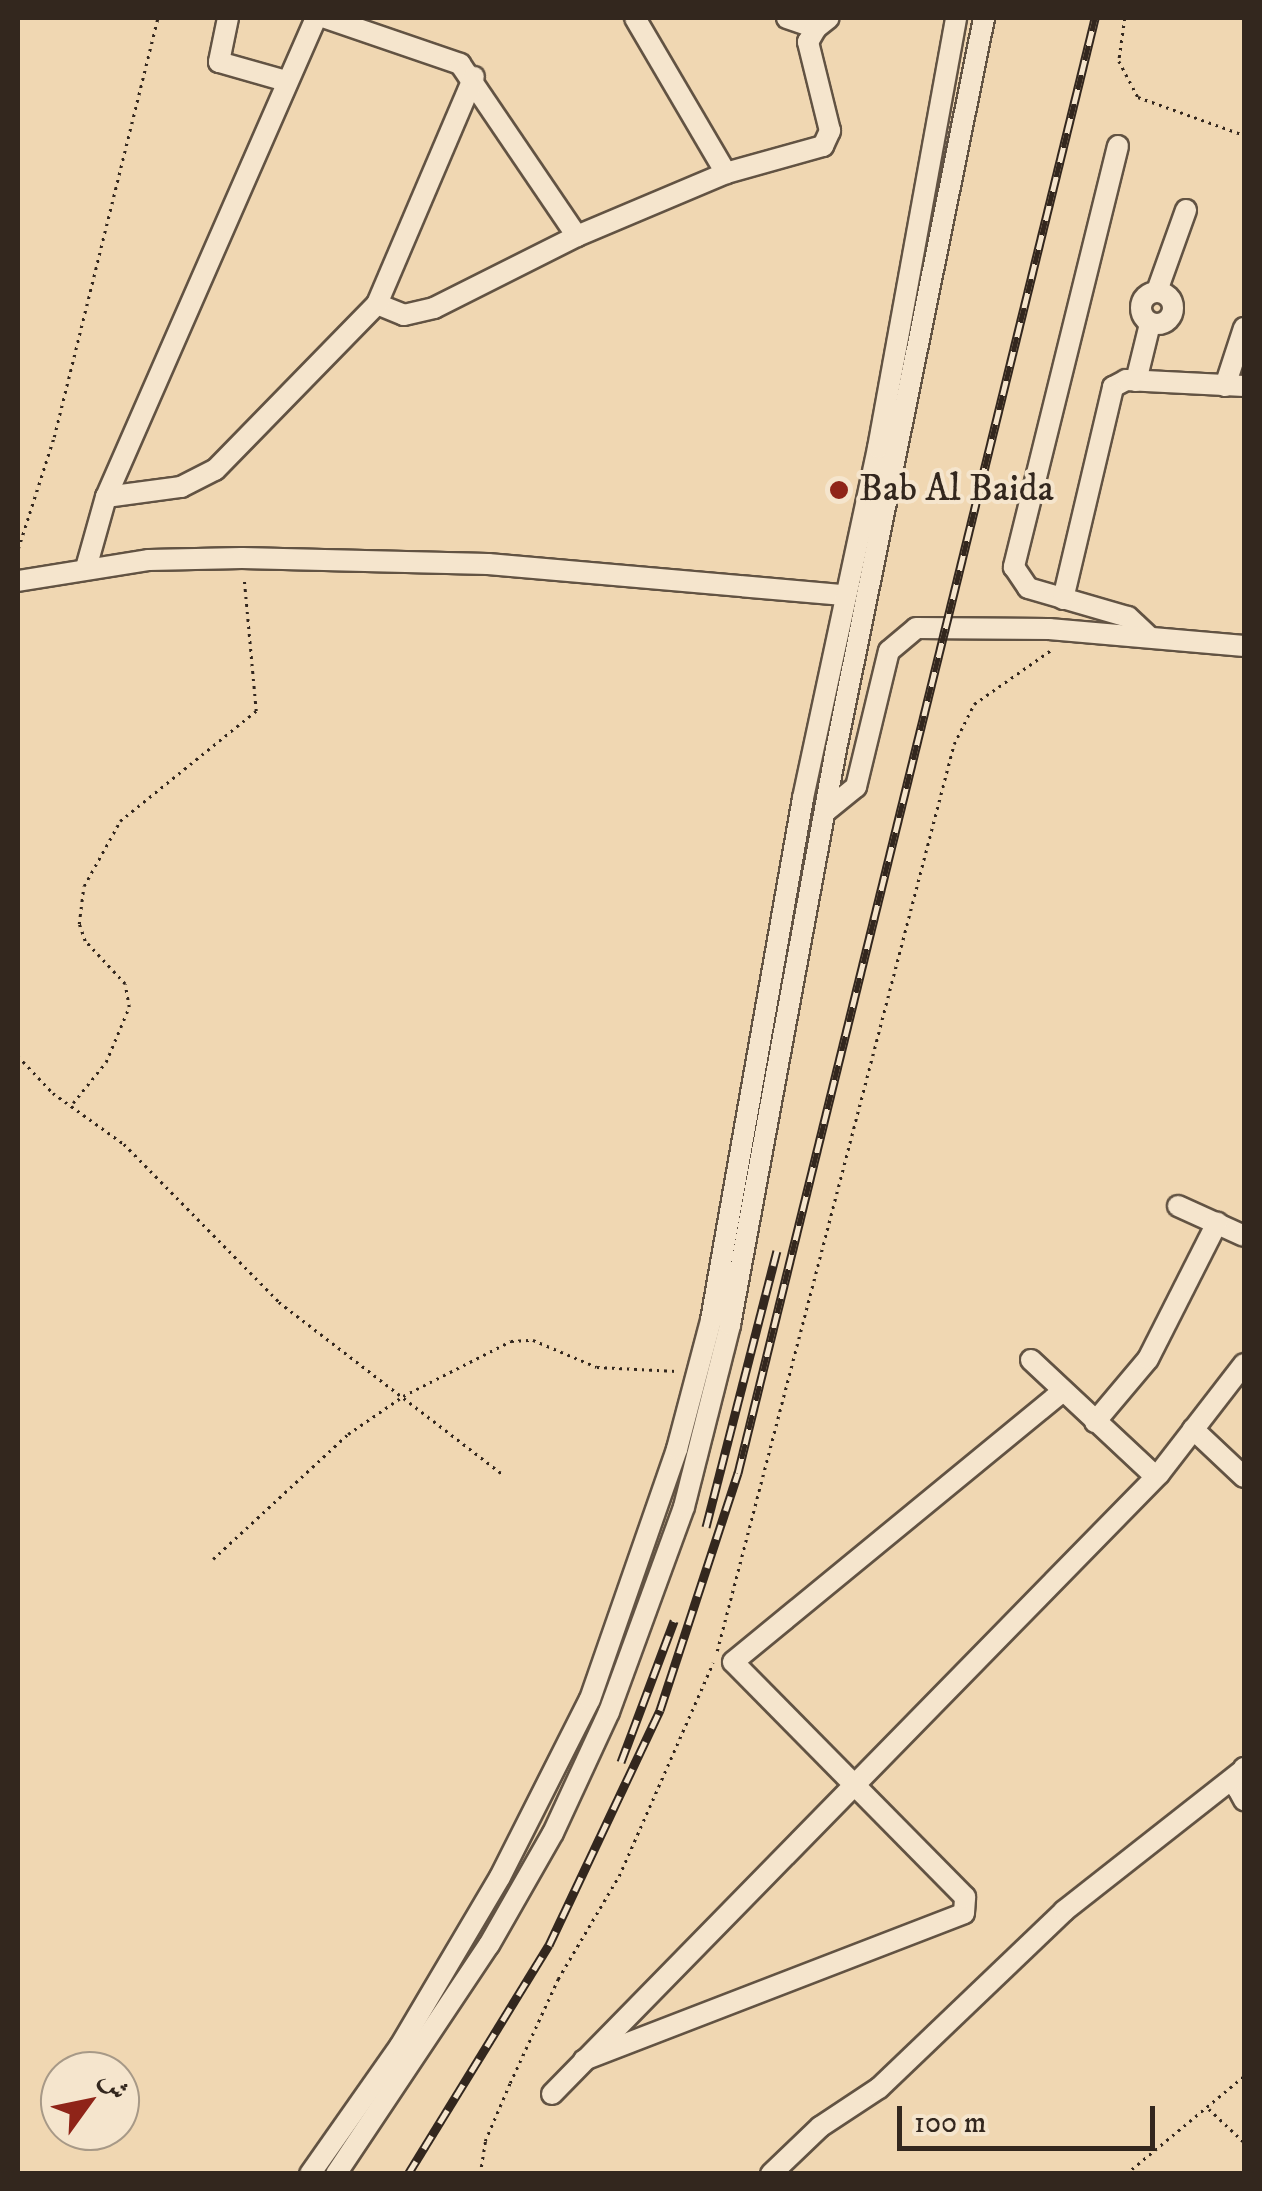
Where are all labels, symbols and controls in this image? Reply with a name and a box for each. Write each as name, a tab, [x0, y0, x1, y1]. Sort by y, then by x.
place label: Bab Al Baida	[859, 467, 1054, 513]
marker: Bab Al Baida	[828, 479, 850, 501]
north arrow	[40, 2051, 140, 2151]
text: ش	[92, 2064, 136, 2107]
scale bar	[902, 2086, 1160, 2148]
text: 100 m	[914, 2105, 986, 2142]

